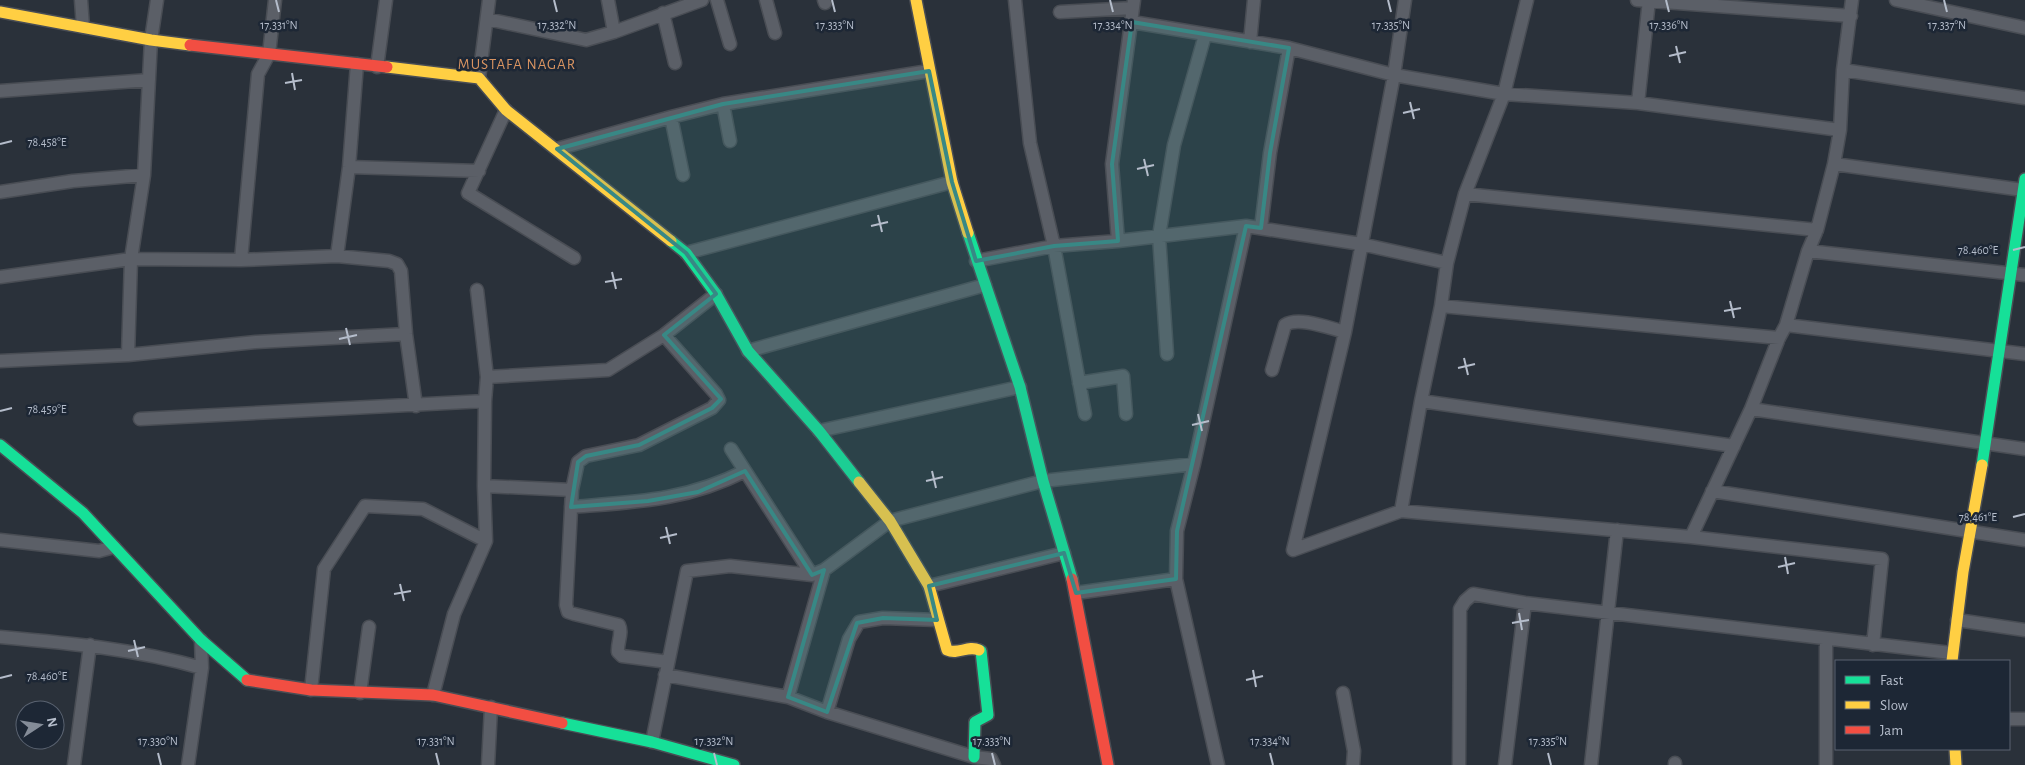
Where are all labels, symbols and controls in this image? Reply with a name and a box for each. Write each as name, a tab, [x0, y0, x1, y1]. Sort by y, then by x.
text: 17.331°N	[260, 19, 298, 31]
text: 17.332°N	[538, 19, 576, 31]
text: 17.333°N	[816, 19, 854, 31]
text: 17.334°N	[1093, 19, 1133, 31]
text: 17.335°N	[1372, 19, 1410, 31]
text: 17.336°N	[1649, 19, 1689, 31]
text: 17.337°N	[1928, 19, 1966, 31]
district label: MUSTAFA NAGAR	[458, 57, 576, 72]
text: 78.458°E	[27, 136, 67, 148]
text: 78.460°E	[1958, 244, 1998, 256]
text: 78.459°E	[27, 403, 67, 415]
text: 78.461°E	[1959, 511, 1997, 523]
legend	[1835, 660, 2010, 750]
text: 78.460°E	[27, 670, 67, 682]
text: Fast	[1880, 673, 1904, 688]
text: Slow	[1880, 698, 1908, 713]
north arrow	[15, 700, 65, 750]
text: N	[44, 716, 60, 729]
text: Jam	[1880, 723, 1903, 738]
text: 17.330°N	[138, 735, 178, 747]
text: 17.331°N	[417, 735, 455, 747]
text: 17.332°N	[695, 735, 733, 747]
text: 17.333°N	[973, 735, 1011, 747]
text: 17.334°N	[1250, 735, 1290, 747]
text: 17.335°N	[1529, 735, 1567, 747]

